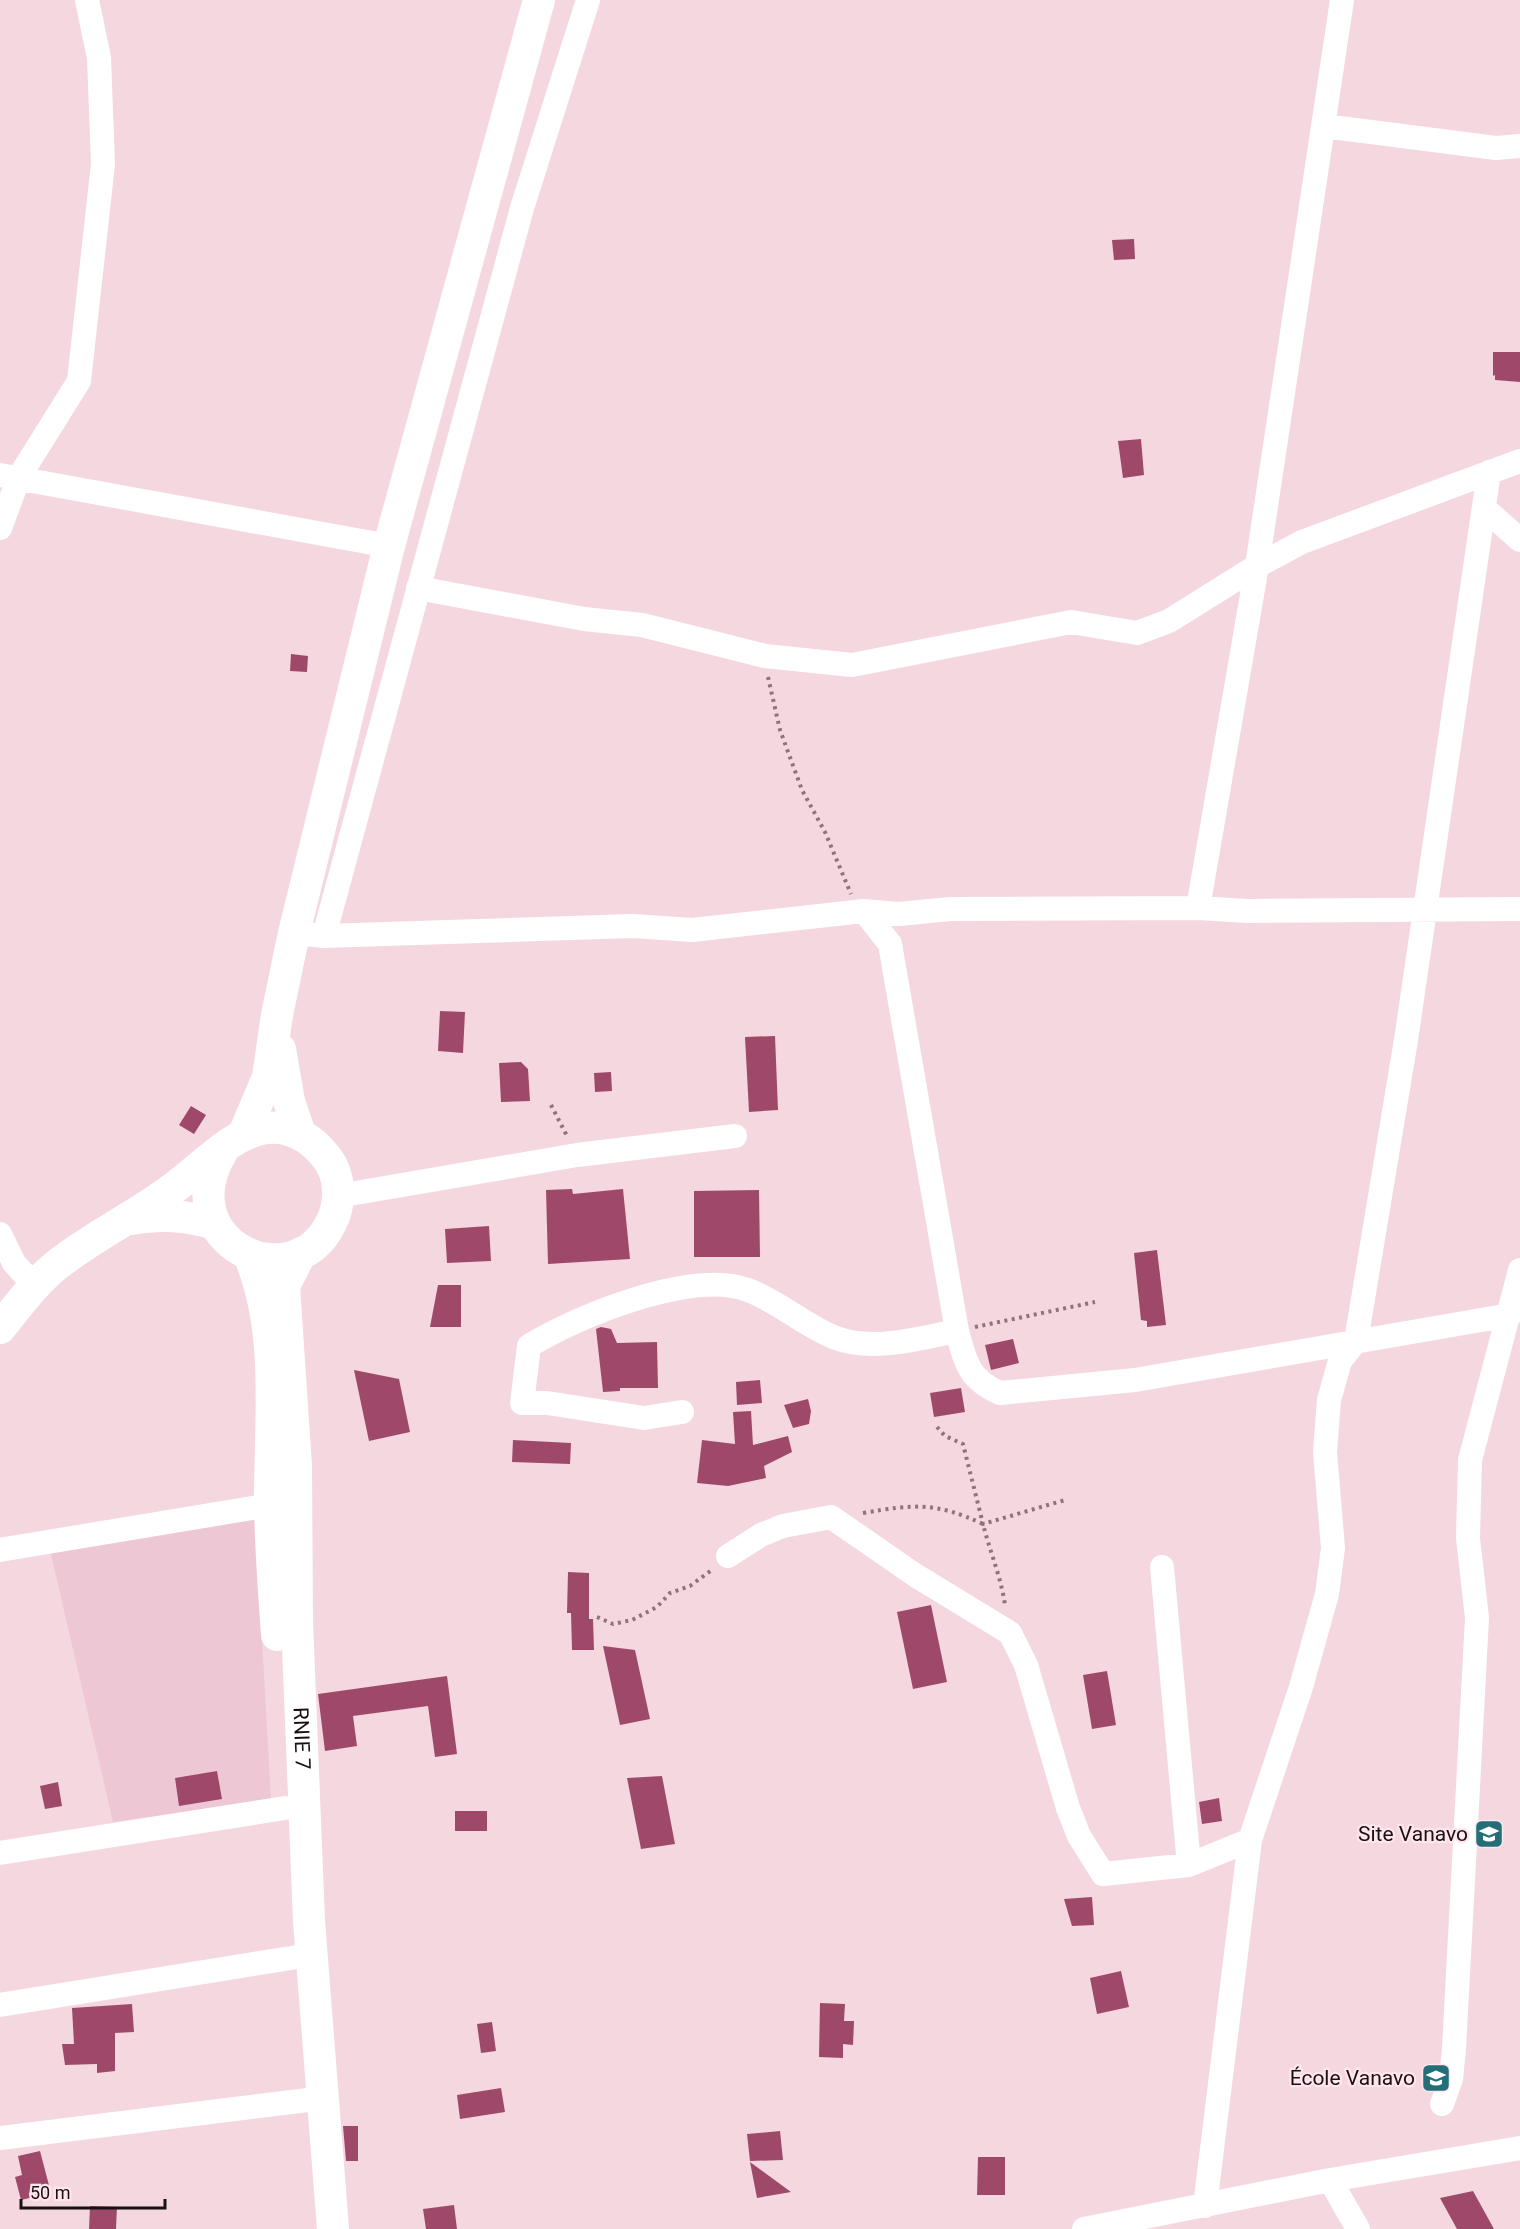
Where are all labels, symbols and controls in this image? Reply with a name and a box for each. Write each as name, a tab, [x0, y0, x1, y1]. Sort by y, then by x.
street label: RNIE 7	[288, 1707, 315, 1770]
school or university icon: Site Vanavo	[1473, 1818, 1505, 1850]
place label: Site Vanavo	[1358, 1822, 1468, 1846]
school or university icon: École Vanavo	[1420, 2062, 1452, 2094]
place label: École Vanavo	[1290, 2066, 1415, 2090]
scale bar	[21, 2172, 165, 2210]
text: 50 m	[30, 2182, 70, 2203]

